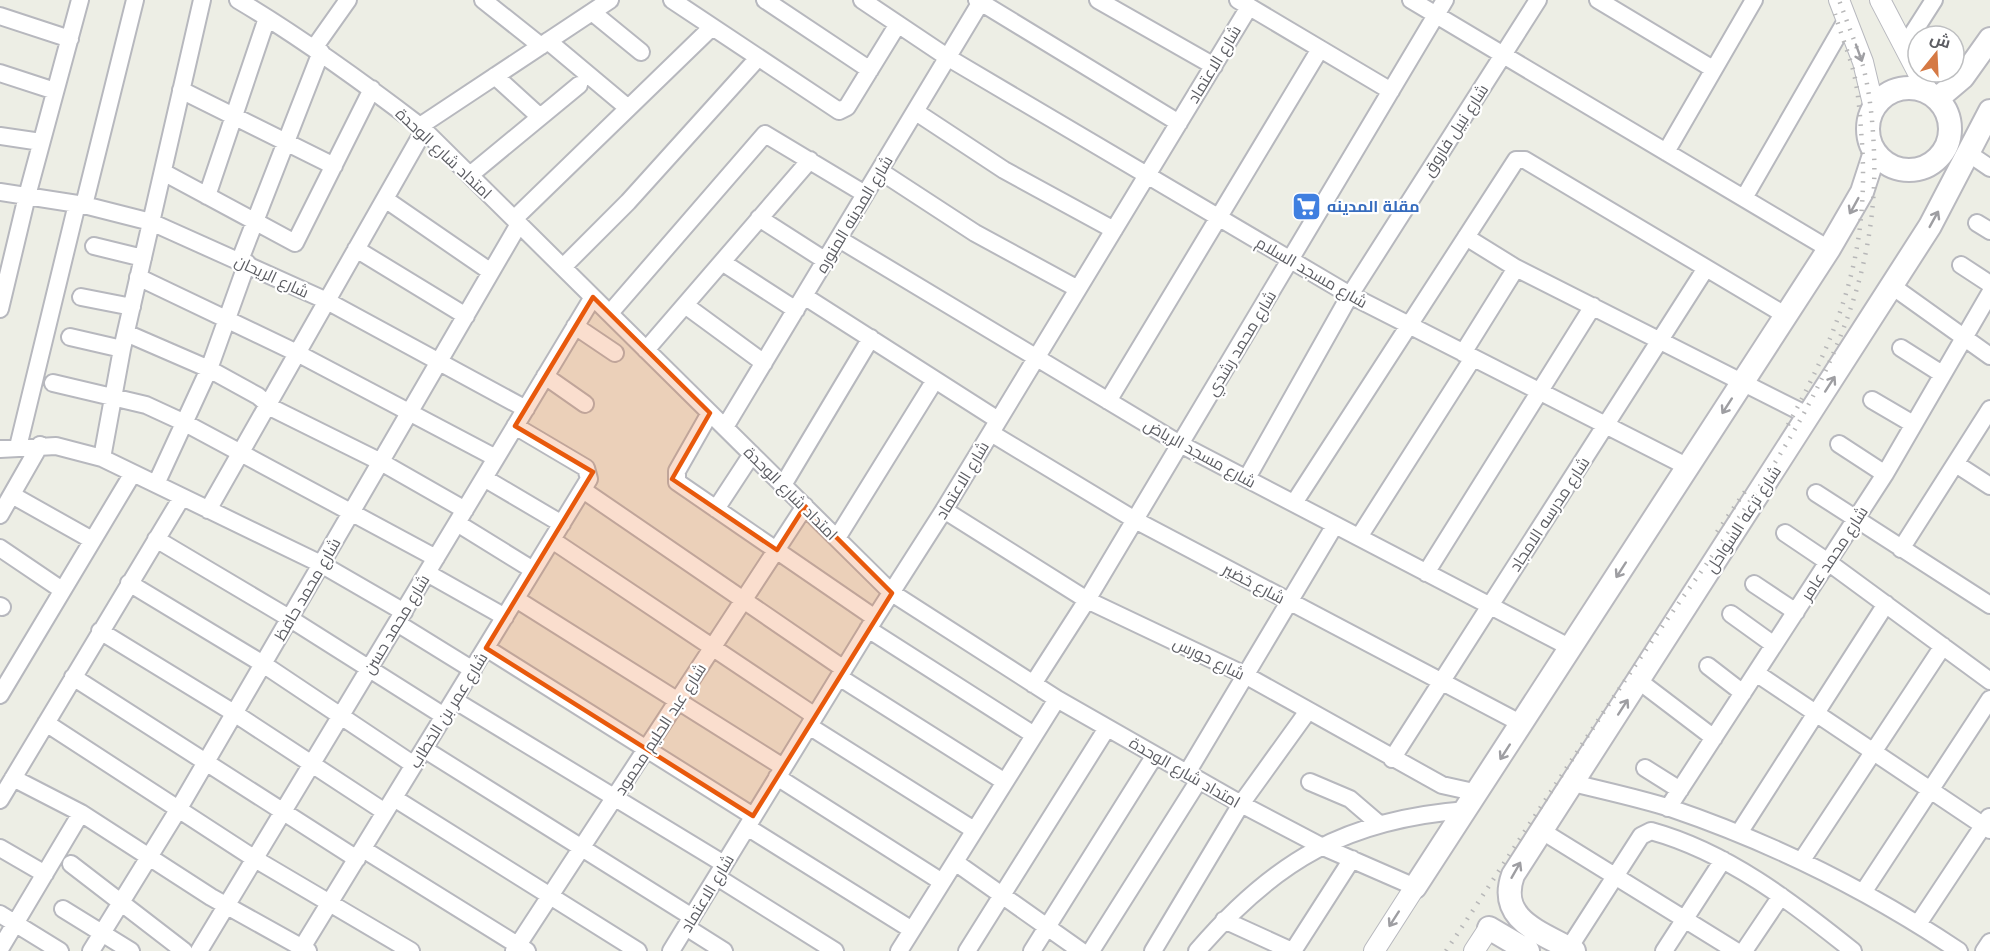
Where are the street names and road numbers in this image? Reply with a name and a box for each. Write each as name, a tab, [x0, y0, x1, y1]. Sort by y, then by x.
street label: شارع الاعتماد	[1185, 22, 1247, 108]
street label: شارع نبيل فاروق	[1419, 81, 1494, 181]
street label: امتداد شارع الوحدة	[390, 105, 495, 204]
street label: شارع المدينه المنوره	[813, 153, 899, 277]
street label: شارع مسجد السلام	[1252, 234, 1370, 314]
street label: شارع الريحان	[231, 252, 311, 304]
street label: شارع محمد رشدي	[1203, 288, 1284, 401]
street label: شارع مسجد الرياض	[1140, 416, 1259, 494]
street label: شارع الاعتماد	[933, 438, 995, 524]
street label: امتداد شارع الوحدة	[738, 443, 841, 546]
street label: شارع مدرسه الامجاد	[1506, 454, 1595, 576]
street label: شارع ترعه السواحل	[1703, 463, 1787, 577]
street label: شارع محمد عامر	[1797, 503, 1874, 606]
street label: شارع محمد حافظ	[271, 535, 346, 645]
street label: شارع خضير	[1218, 560, 1288, 609]
street label: شارع محمد حسن	[360, 572, 435, 678]
street label: شارع حورس	[1169, 634, 1247, 686]
street label: شارع عمر بن الخطاب	[406, 650, 493, 773]
street label: شارع عبد الحليم محمود	[612, 660, 712, 800]
street label: امتداد شارع الوحدة	[1125, 734, 1243, 814]
street label: شارع الاعتماد	[678, 851, 740, 937]

